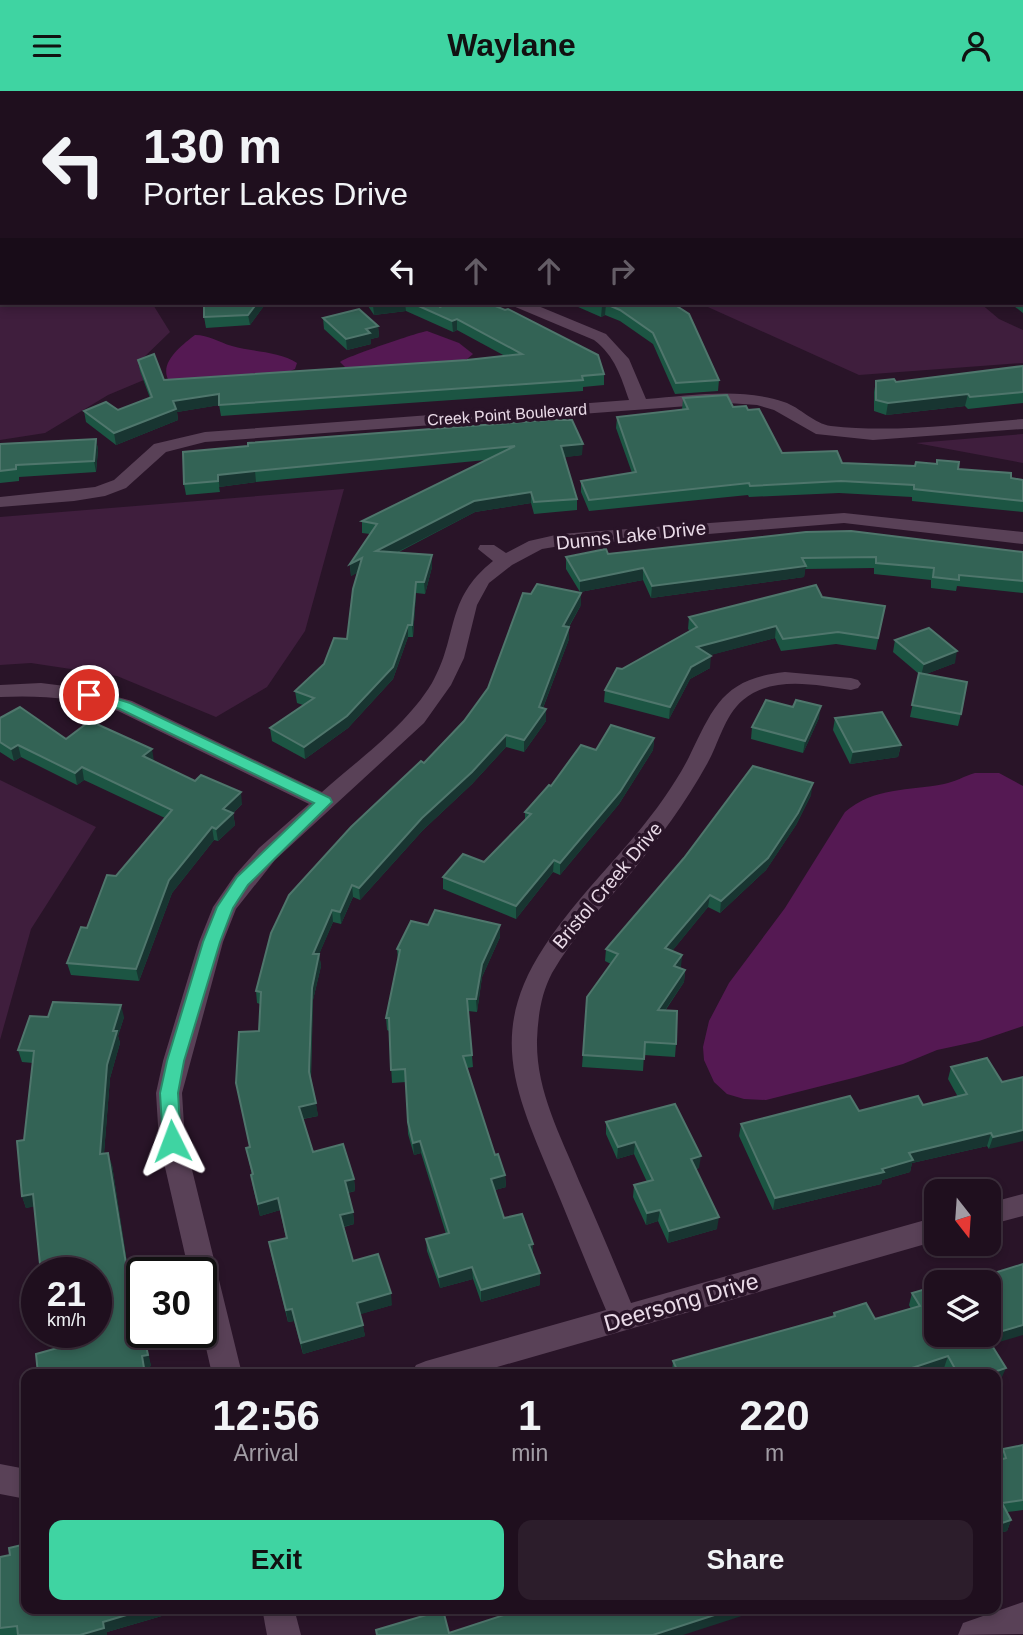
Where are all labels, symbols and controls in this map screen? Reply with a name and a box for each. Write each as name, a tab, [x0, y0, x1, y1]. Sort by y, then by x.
icon: menu	[28, 27, 66, 65]
text: Waylane	[447, 27, 576, 63]
icon: person	[957, 27, 995, 65]
icon: left	[28, 119, 119, 210]
text: 130 m	[143, 119, 282, 173]
text: Porter Lakes Drive	[143, 176, 408, 212]
icon: left	[384, 252, 422, 290]
icon: ahead	[457, 252, 495, 290]
icon: ahead	[530, 252, 568, 290]
icon: right	[603, 252, 641, 290]
street label: Creek Point Boulevard	[427, 400, 587, 429]
street label: Dunns Lake Drive	[555, 517, 707, 554]
pin	[59, 665, 119, 725]
icon: arrive	[70, 676, 108, 714]
street label: Bristol Creek Drive	[548, 818, 666, 953]
position arrow	[135, 1104, 209, 1178]
north arrow	[924, 1179, 1001, 1257]
map controls	[924, 1179, 1001, 1347]
speed limit sign: 30	[126, 1257, 217, 1348]
street label: Deersong Drive	[601, 1267, 761, 1337]
button: layers	[924, 1270, 1001, 1347]
text: 21	[47, 1274, 86, 1313]
text: km/h	[47, 1310, 86, 1330]
text: 12:56	[212, 1392, 320, 1439]
text: 1	[518, 1392, 541, 1439]
text: 220	[740, 1392, 810, 1439]
text: Arrival	[233, 1440, 299, 1466]
text: min	[511, 1440, 548, 1466]
text: m	[765, 1440, 784, 1466]
button: Exit	[49, 1520, 504, 1600]
button: Share	[518, 1520, 973, 1600]

